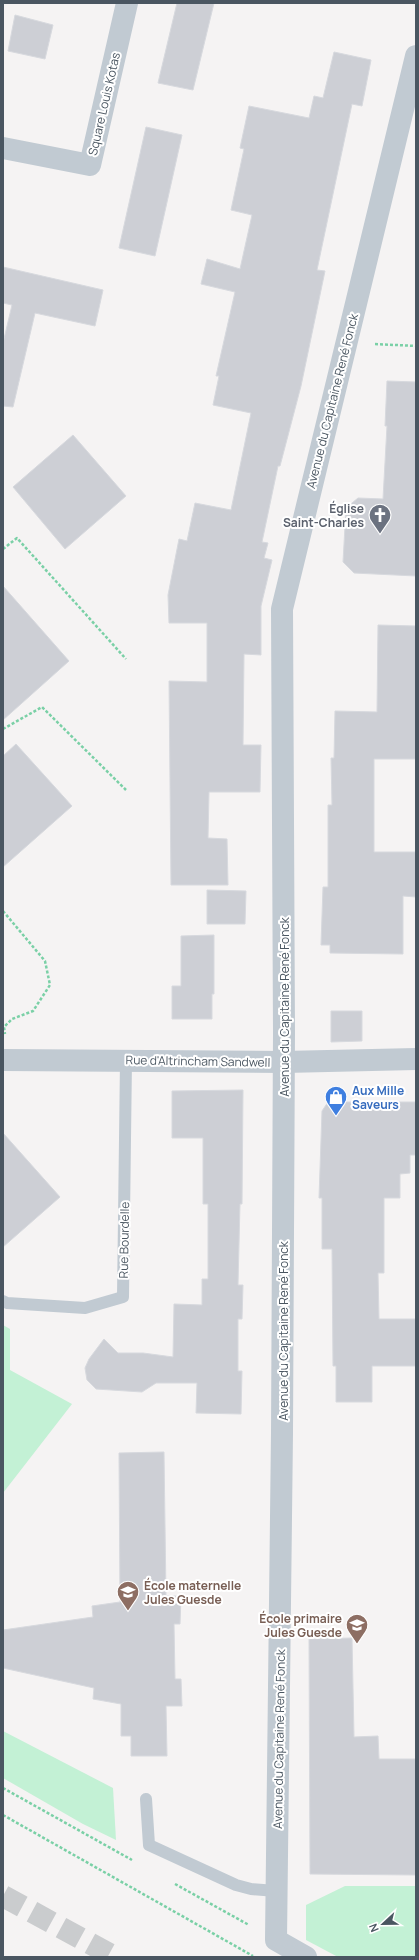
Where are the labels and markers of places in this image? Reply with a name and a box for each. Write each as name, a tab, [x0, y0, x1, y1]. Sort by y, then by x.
place label: Église Saint-Charles	[283, 500, 364, 531]
church icon: Église Saint-Charles	[367, 502, 393, 535]
place label: Aux Mille Saveurs	[352, 1082, 404, 1113]
shop icon: Aux Mille Saveurs	[323, 1084, 349, 1117]
place label: École maternelle Jules Guesde	[144, 1577, 241, 1608]
school or university icon: École maternelle Jules Guesde	[115, 1579, 141, 1612]
place label: École primaire Jules Guesde	[259, 1610, 342, 1641]
school or university icon: École primaire Jules Guesde	[344, 1612, 370, 1645]

